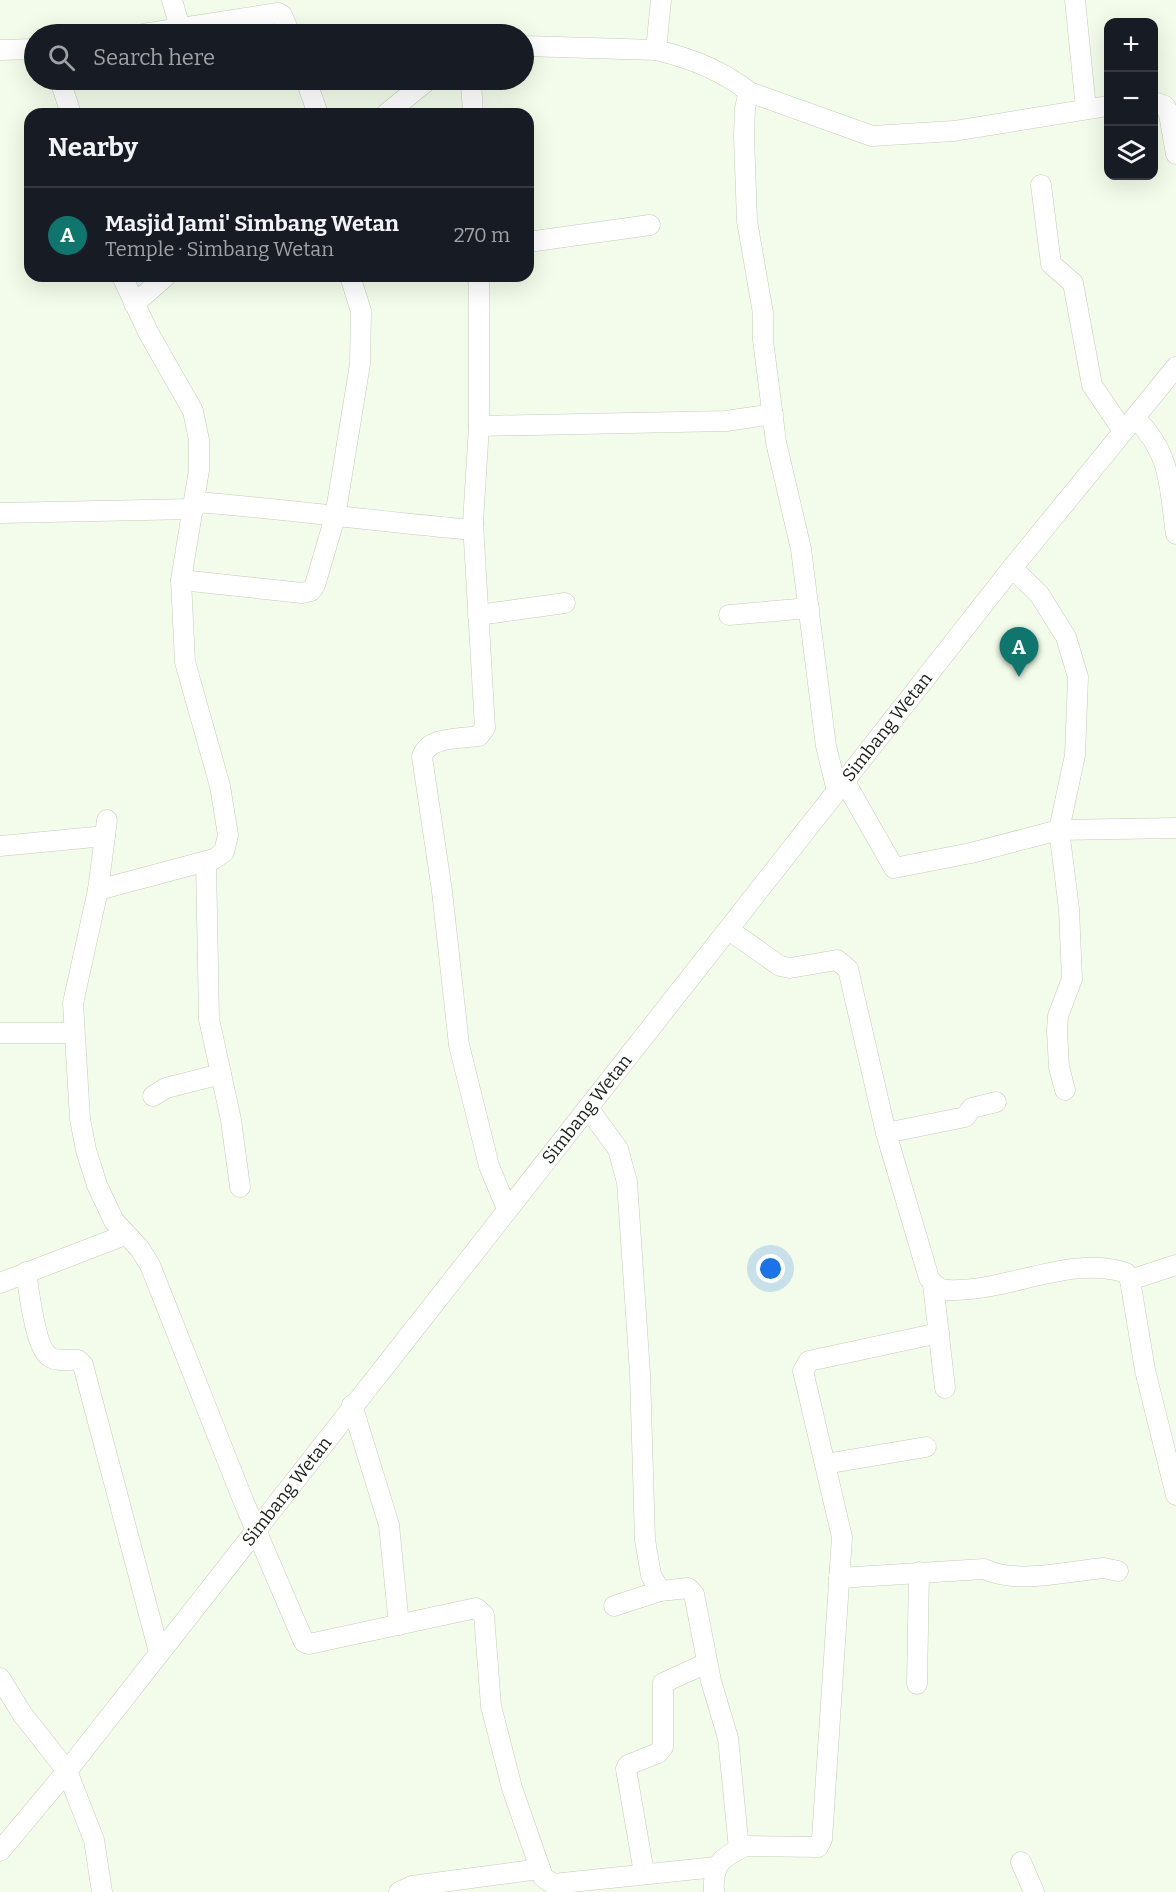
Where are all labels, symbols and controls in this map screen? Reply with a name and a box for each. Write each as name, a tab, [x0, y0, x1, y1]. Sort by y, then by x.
map controls	[1104, 18, 1158, 180]
button: +	[1104, 18, 1158, 72]
search box	[24, 24, 534, 90]
icon: search	[45, 41, 78, 74]
text: Search here	[93, 44, 215, 71]
button: −	[1104, 72, 1158, 126]
button: layers	[1104, 126, 1158, 180]
text: Nearby	[48, 132, 138, 163]
text: Masjid Jami' Simbang Wetan	[105, 210, 399, 237]
text: A	[60, 223, 75, 247]
text: 270 m	[454, 223, 510, 247]
text: Temple · Simbang Wetan	[105, 237, 334, 261]
pin: A	[1000, 628, 1038, 677]
street label: Simbang Wetan	[837, 667, 937, 786]
street label: Simbang Wetan	[537, 1050, 637, 1168]
your location	[756, 1254, 785, 1283]
street label: Simbang Wetan	[237, 1432, 337, 1550]

